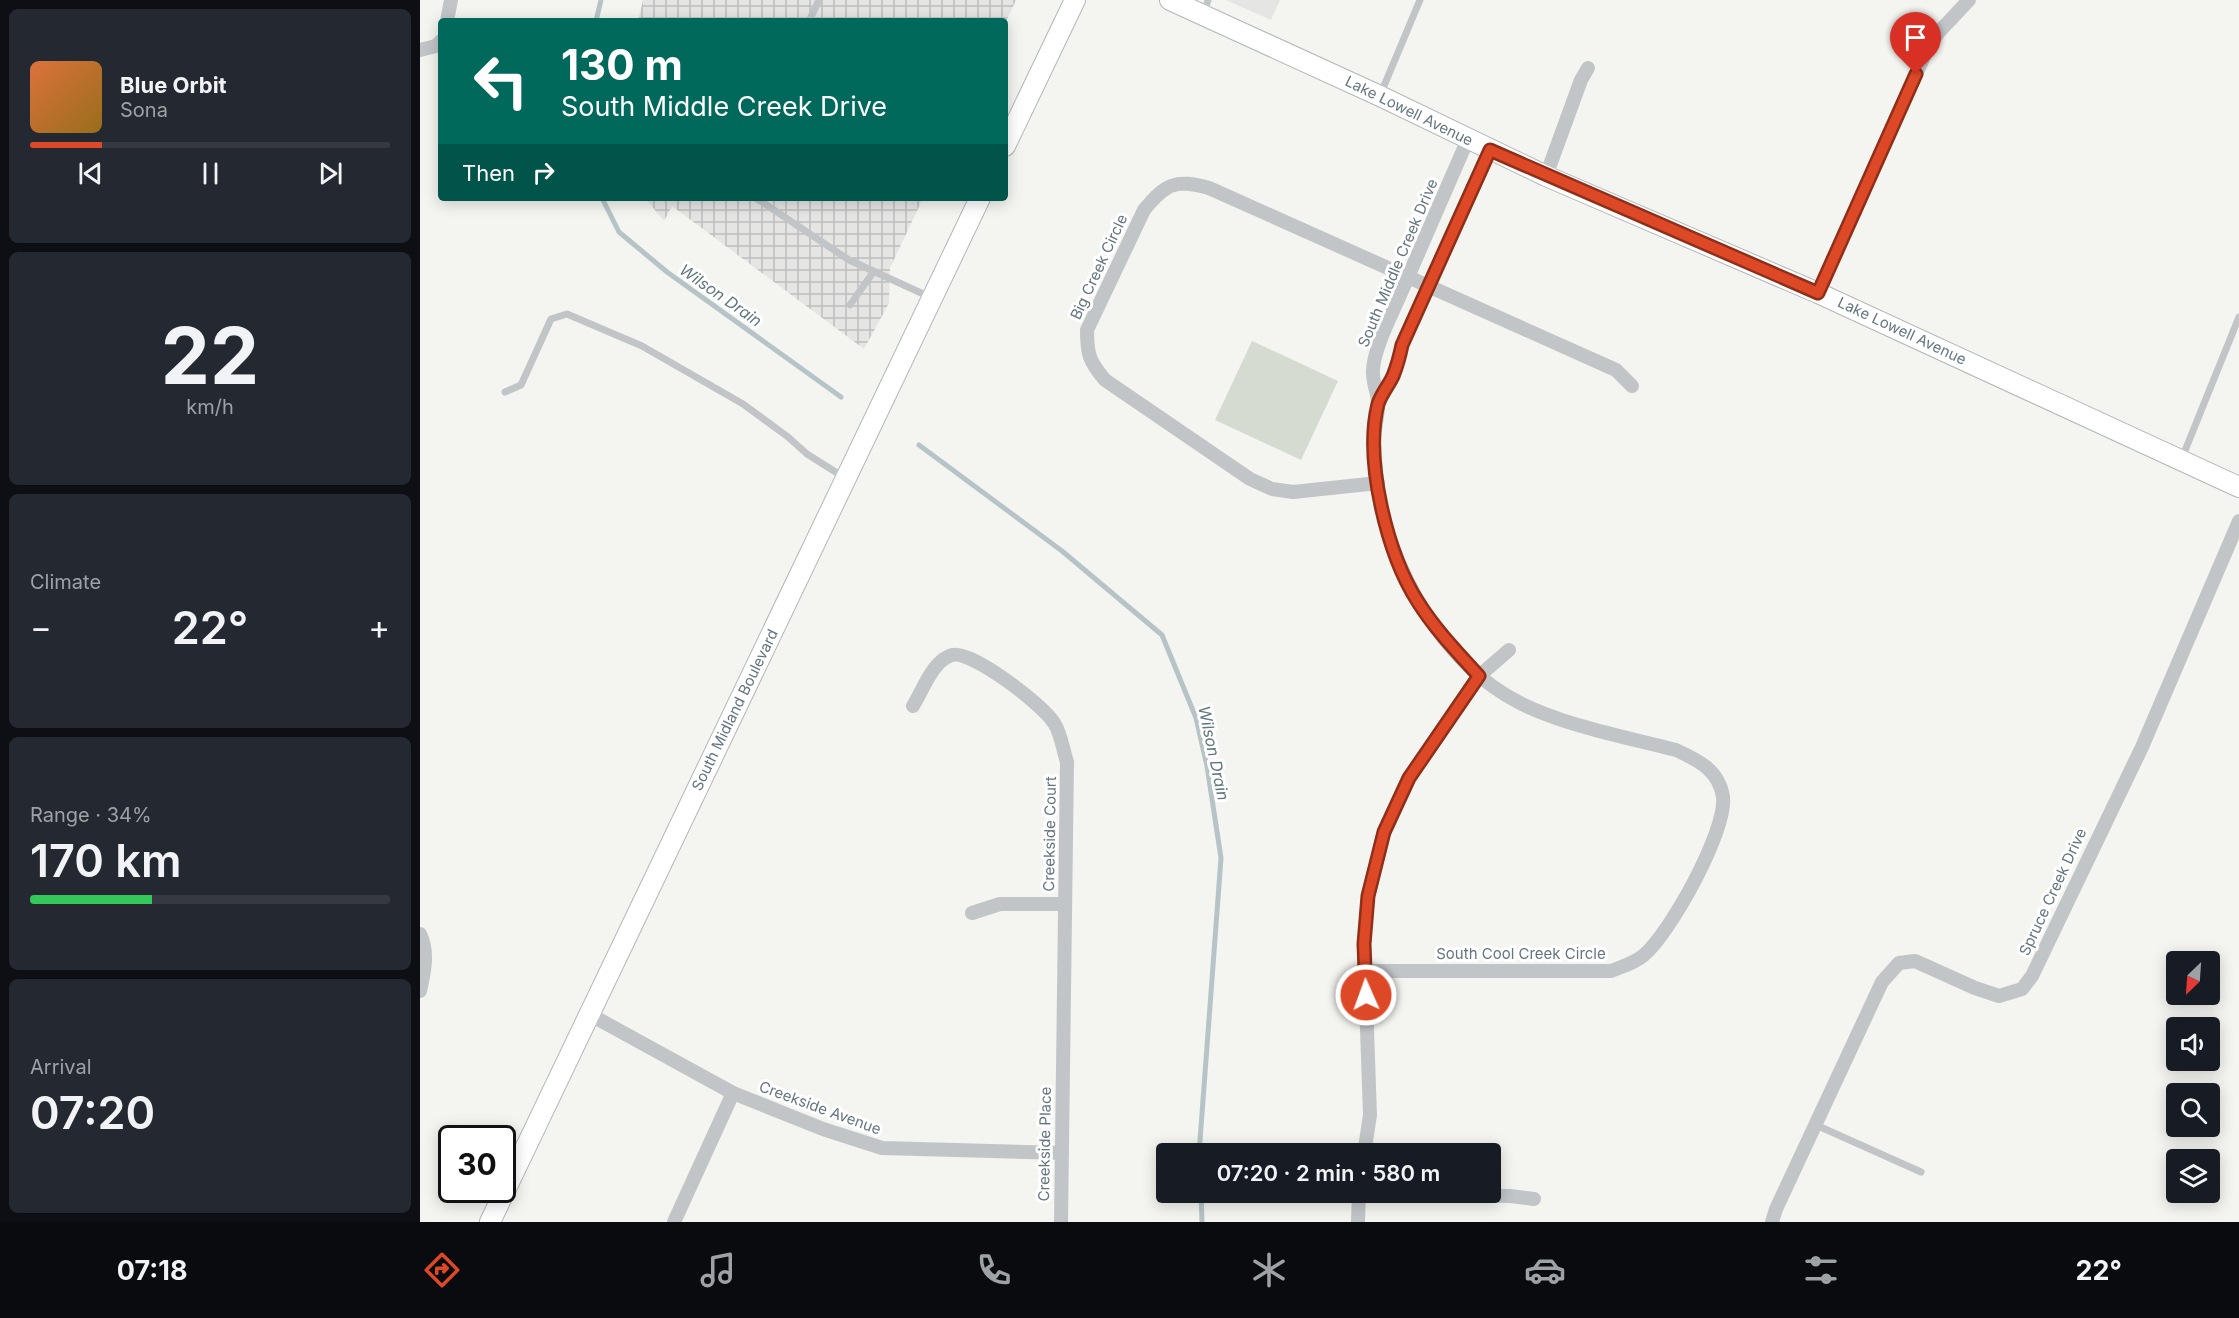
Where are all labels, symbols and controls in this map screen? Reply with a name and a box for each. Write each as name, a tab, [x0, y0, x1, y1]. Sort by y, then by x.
pin	[1890, 12, 1941, 74]
icon: arrive	[1899, 21, 1932, 54]
text: 130 m	[561, 39, 683, 90]
icon: left	[462, 42, 540, 120]
street label: Lake Lowell Avenue	[1342, 71, 1476, 150]
text: Blue Orbit	[120, 72, 227, 98]
text: South Middle Creek Drive	[561, 90, 887, 123]
text: Sona	[120, 98, 168, 122]
icon: right	[527, 156, 560, 189]
icon: previous	[74, 157, 107, 190]
icon: pause	[194, 157, 227, 190]
icon: next	[314, 157, 347, 190]
text: Then	[462, 160, 515, 186]
street label: South Middle Creek Drive	[1353, 176, 1442, 350]
street label: Big Creek Circle	[1066, 211, 1131, 323]
water label: Wilson Drain	[676, 259, 766, 331]
street label: Lake Lowell Avenue	[1835, 292, 1970, 369]
text: 22	[161, 308, 259, 403]
text: km/h	[186, 395, 234, 419]
text: Climate	[30, 570, 101, 594]
text: 22°	[172, 600, 248, 655]
text: −	[30, 607, 52, 647]
text: +	[368, 607, 390, 647]
street label: South Midland Boulevard	[687, 626, 782, 794]
water label: Wilson Drain	[1194, 704, 1234, 802]
street label: Creekside Court	[1039, 776, 1060, 892]
text: Range · 34%	[30, 803, 152, 827]
street label: Spruce Creek Drive	[2015, 825, 2090, 959]
text: 170 km	[30, 833, 181, 888]
street label: South Cool Creek Circle	[1436, 944, 1606, 963]
north arrow	[2166, 951, 2220, 1005]
map controls	[2166, 951, 2220, 1203]
position arrow	[1334, 963, 1398, 1027]
button: sound	[2166, 1017, 2220, 1071]
text: Arrival	[30, 1055, 92, 1079]
street label: Creekside Avenue	[757, 1077, 884, 1138]
button: search	[2166, 1083, 2220, 1137]
text: 07:20	[30, 1085, 155, 1140]
street label: Creekside Place	[1034, 1086, 1055, 1202]
speed limit sign: 30	[438, 1125, 516, 1203]
button: layers	[2166, 1149, 2220, 1203]
text: 07:20 · 2 min · 580 m	[1217, 1160, 1440, 1186]
icon: directions	[421, 1249, 463, 1291]
icon: music	[697, 1249, 739, 1291]
icon: phone	[973, 1249, 1015, 1291]
icon: climate	[1248, 1249, 1290, 1291]
icon: car	[1524, 1249, 1566, 1291]
icon: filters	[1800, 1249, 1842, 1291]
text: 07:18	[117, 1254, 188, 1287]
text: 22°	[2076, 1254, 2122, 1287]

